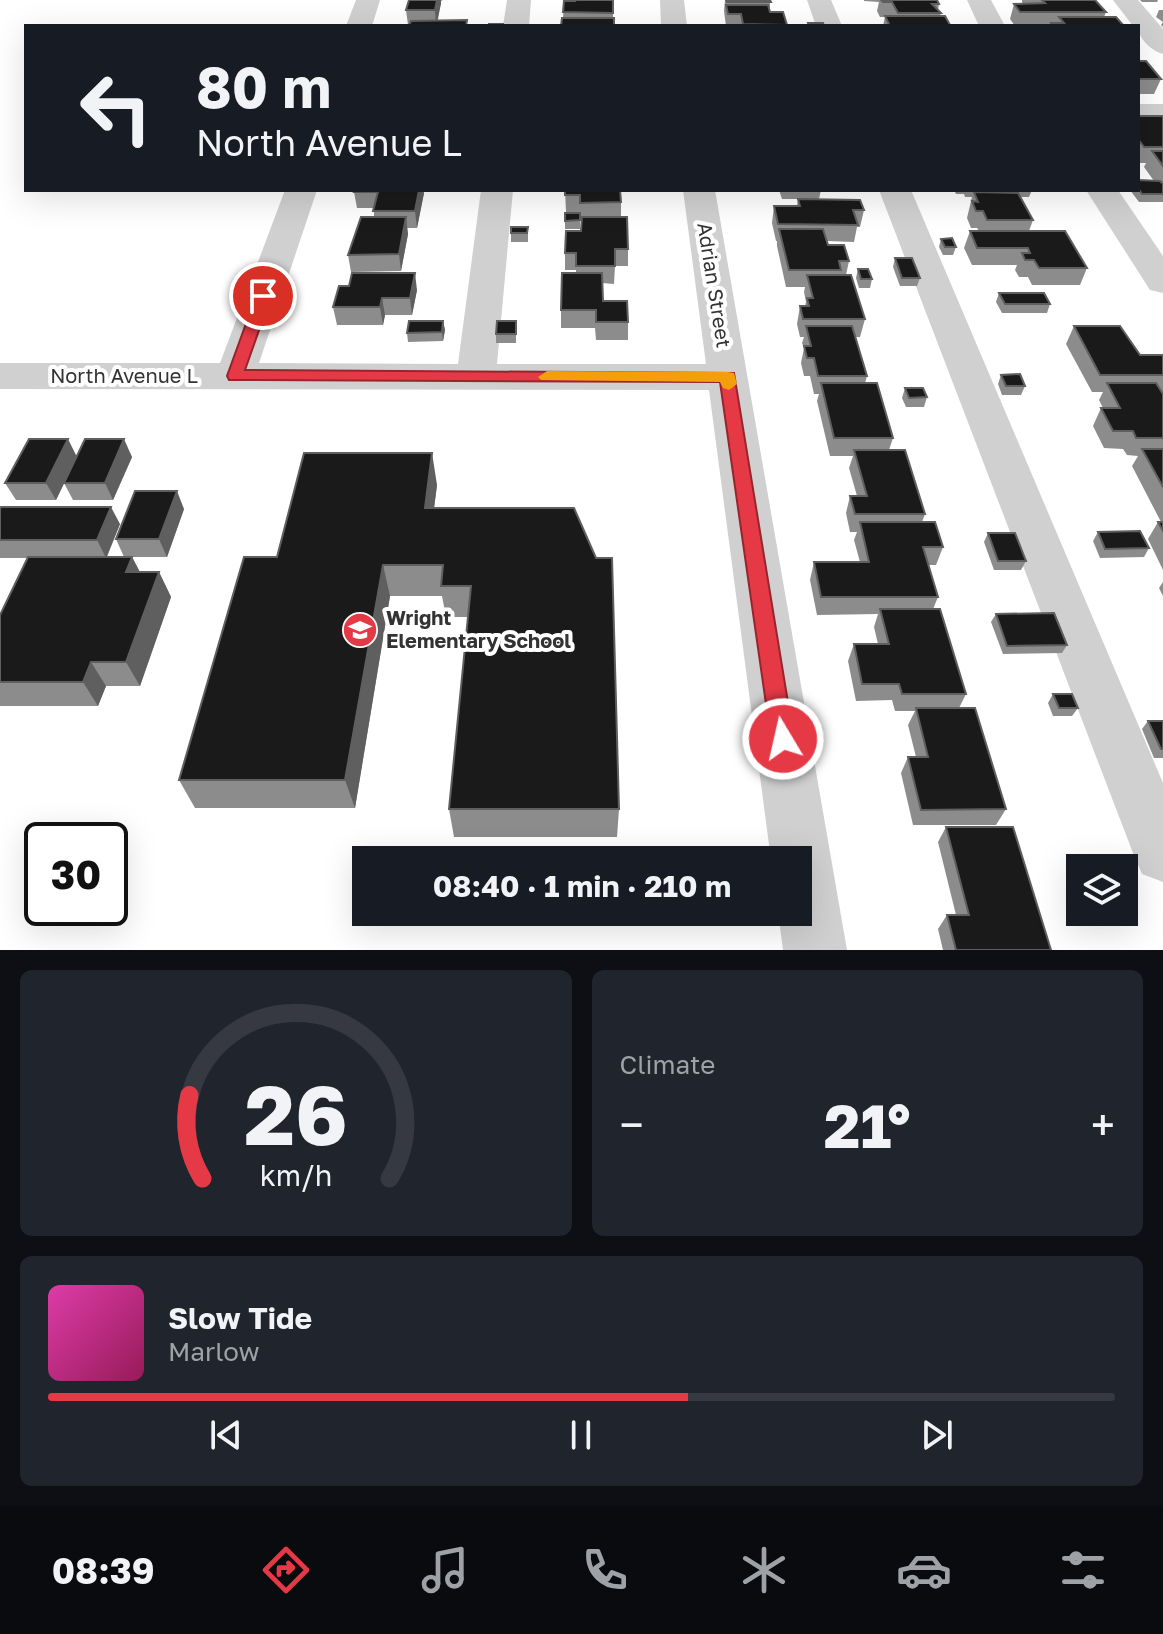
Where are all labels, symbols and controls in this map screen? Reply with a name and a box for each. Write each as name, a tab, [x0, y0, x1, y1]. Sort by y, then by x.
text: 80 m	[196, 53, 331, 120]
icon: left	[64, 56, 168, 160]
text: North Avenue L	[196, 121, 462, 164]
street label: Adrian Street	[693, 221, 737, 349]
pin	[229, 262, 297, 330]
icon: arrive	[241, 274, 285, 318]
street label: North Avenue L	[50, 363, 198, 387]
place label: Wright Elementary School	[386, 605, 571, 652]
school or university icon: Wright Elementary School	[341, 611, 379, 649]
position arrow	[741, 697, 825, 781]
speed limit sign: 30	[24, 822, 128, 926]
map controls	[1066, 854, 1138, 926]
button: layers	[1066, 854, 1138, 926]
text: 08:40 · 1 min · 210 m	[433, 868, 731, 904]
text: Climate	[620, 1049, 715, 1080]
text: 26	[244, 1063, 348, 1163]
text: 21°	[824, 1089, 911, 1161]
text: −	[620, 1098, 644, 1151]
text: +	[1091, 1098, 1115, 1151]
text: km/h	[259, 1158, 332, 1192]
text: Slow Tide	[168, 1300, 312, 1336]
text: Marlow	[168, 1336, 260, 1367]
icon: previous	[204, 1413, 248, 1457]
icon: pause	[559, 1413, 603, 1457]
icon: next	[915, 1413, 959, 1457]
icon: directions	[258, 1542, 314, 1598]
icon: music	[417, 1542, 473, 1598]
icon: phone	[577, 1542, 633, 1598]
icon: climate	[736, 1542, 792, 1598]
icon: car	[896, 1542, 952, 1598]
icon: filters	[1055, 1542, 1111, 1598]
text: 08:39	[52, 1549, 155, 1592]

